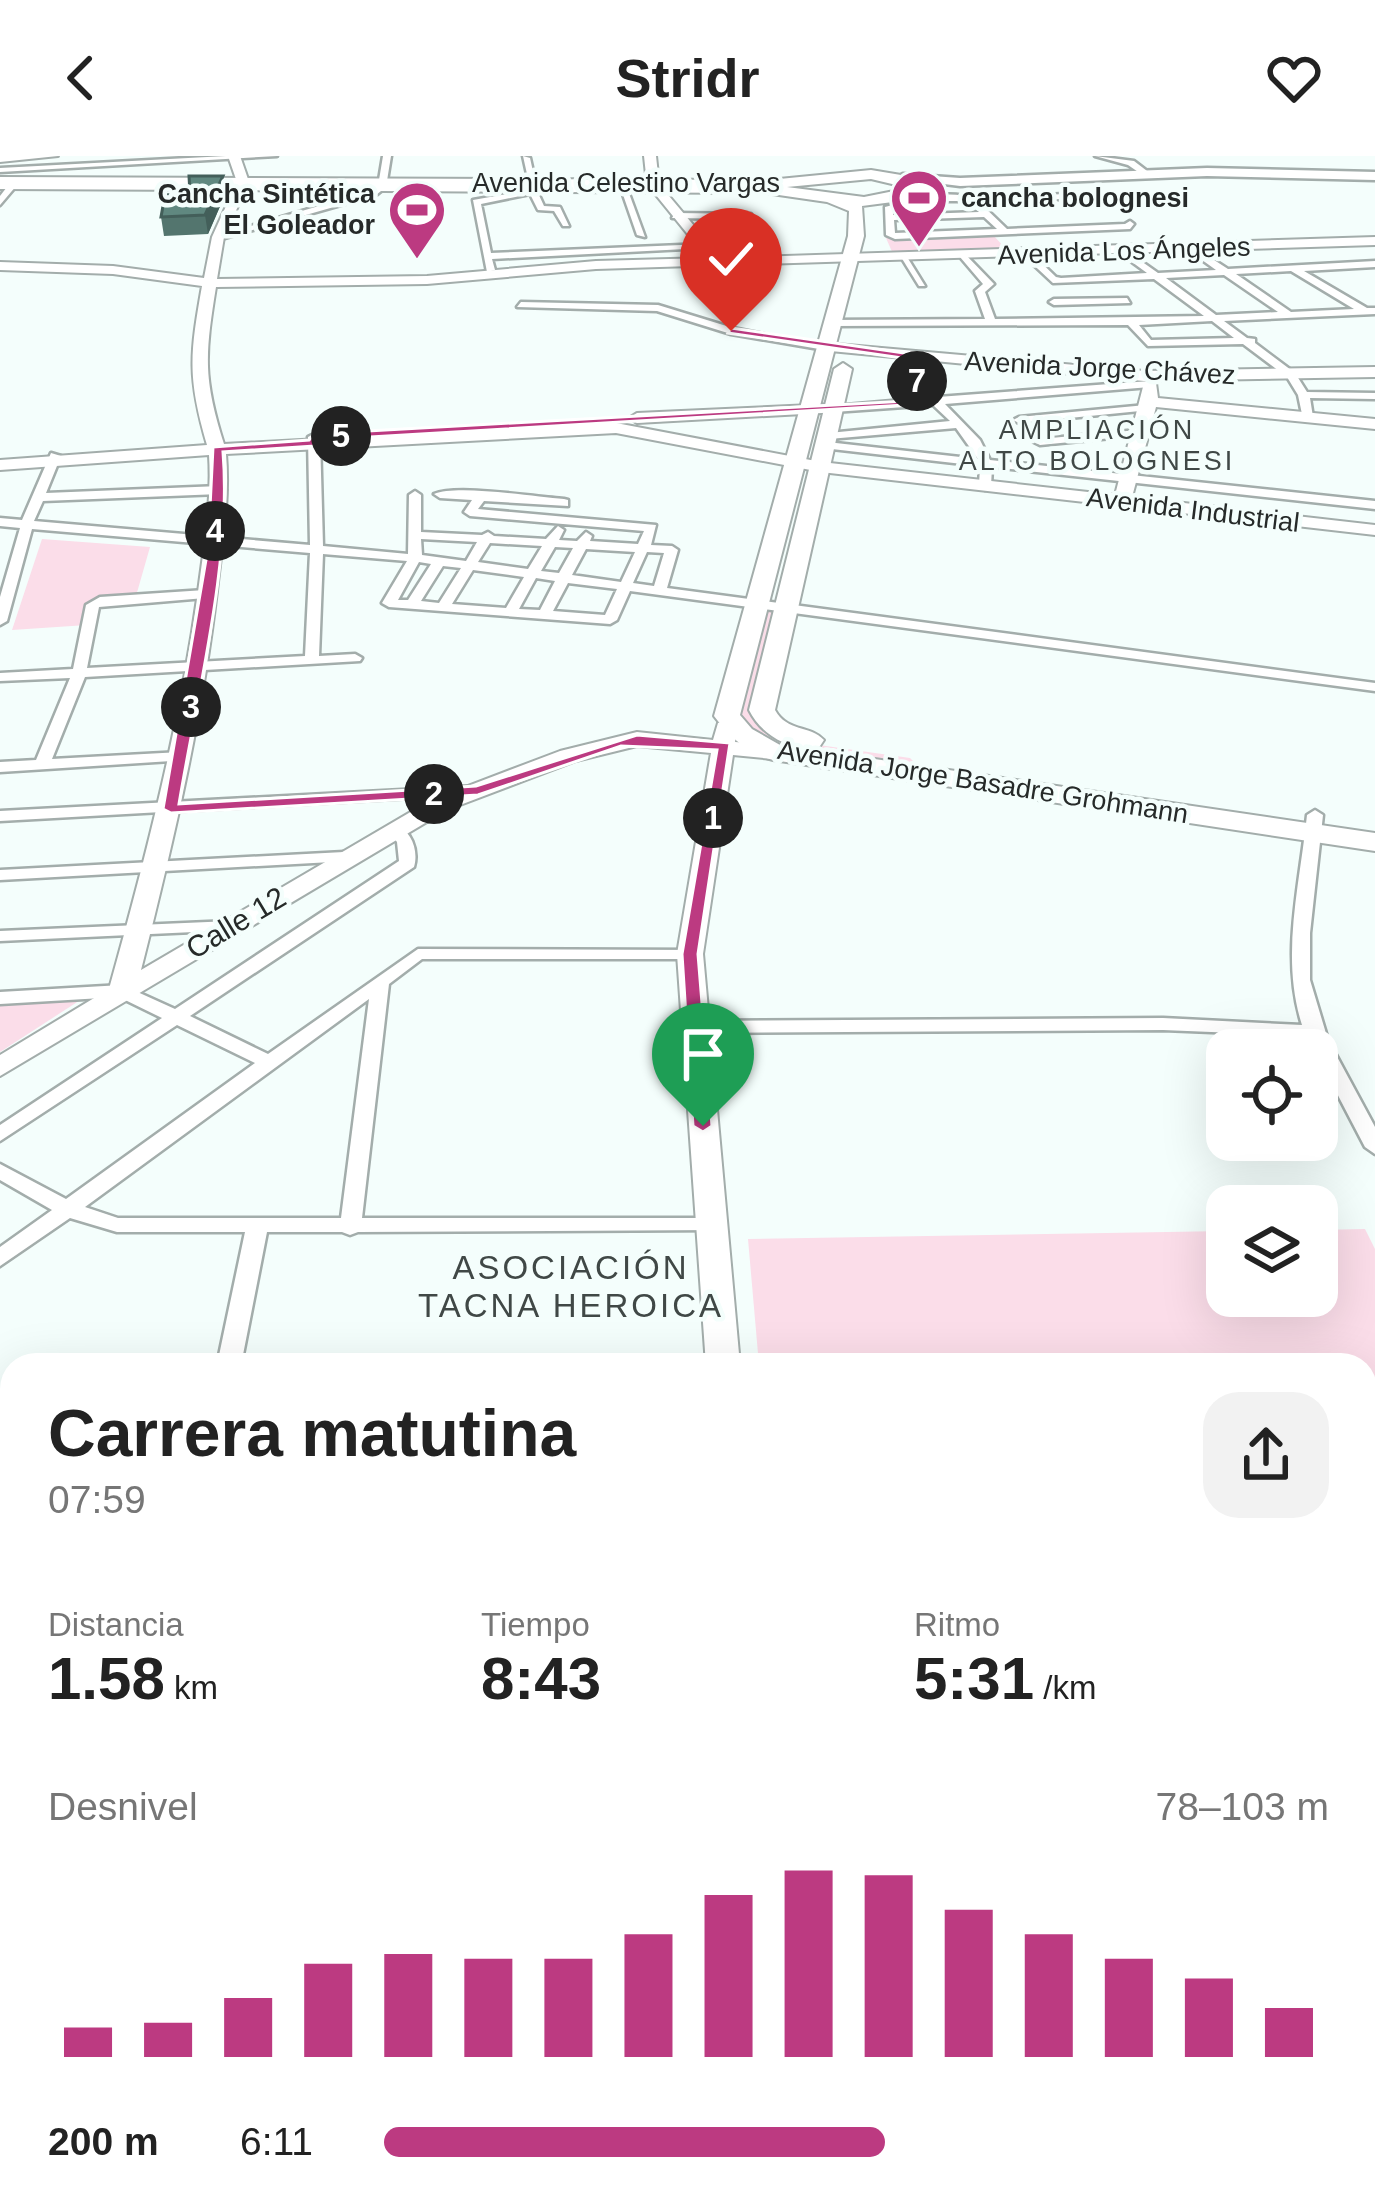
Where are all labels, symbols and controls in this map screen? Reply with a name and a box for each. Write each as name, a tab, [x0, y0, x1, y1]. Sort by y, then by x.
icon: back	[48, 45, 114, 111]
icon: heart	[1261, 45, 1327, 111]
text: Stridr	[615, 48, 760, 108]
sports icon: cancha bolognesi	[888, 167, 950, 249]
street label: Avenida Celestino Vargas	[472, 168, 780, 198]
place label: Cancha Sintética El Goleador	[157, 179, 376, 240]
sports icon: Cancha Sintética El Goleador	[386, 179, 448, 261]
place label: cancha bolognesi	[961, 183, 1189, 213]
pin	[680, 208, 782, 331]
icon: check	[698, 226, 764, 292]
street label: Avenida Los Ángeles	[997, 232, 1251, 270]
street label: Avenida Jorge Chávez	[964, 346, 1236, 390]
pin: 7	[887, 351, 947, 411]
text: 7	[908, 362, 926, 399]
pin: 5	[311, 406, 371, 466]
district label: AMPLIACIÓN ALTO BOLOGNESI	[959, 414, 1235, 476]
text: 5	[332, 417, 350, 454]
street label: Avenida Industrial	[1085, 482, 1301, 538]
pin: 4	[185, 501, 245, 561]
text: 4	[206, 512, 224, 549]
pin: 3	[161, 677, 221, 737]
text: 3	[182, 688, 200, 725]
street label: Avenida Jorge Basadre Grohmann	[776, 735, 1190, 829]
pin: 2	[404, 764, 464, 824]
text: 2	[425, 775, 443, 812]
pin: 1	[683, 788, 743, 848]
text: 1	[704, 799, 722, 836]
street label: Calle 12	[180, 880, 291, 965]
pin	[652, 1003, 754, 1126]
icon: arrive	[670, 1021, 736, 1087]
map controls	[1206, 1029, 1338, 1317]
button: locate	[1206, 1029, 1338, 1161]
button: layers	[1206, 1185, 1338, 1317]
district label: ASOCIACIÓN TACNA HEROICA	[418, 1249, 724, 1324]
button: share	[1203, 1392, 1329, 1518]
text: Carrera matutina	[48, 1396, 576, 1470]
text: 07:59	[48, 1478, 146, 1521]
text: Distancia	[48, 1606, 184, 1643]
text: Tiempo	[481, 1606, 590, 1643]
text: Ritmo	[914, 1606, 1000, 1643]
text: 1.58	[48, 1645, 165, 1712]
text: 8:43	[481, 1645, 601, 1712]
text: 5:31	[914, 1645, 1034, 1712]
text: km	[165, 1669, 218, 1706]
text: /km	[1034, 1669, 1096, 1706]
text: Desnivel	[48, 1785, 198, 1828]
text: 78–103 m	[1156, 1785, 1329, 1828]
text: 200 m	[48, 2120, 159, 2163]
text: 6:11	[240, 2120, 313, 2163]

